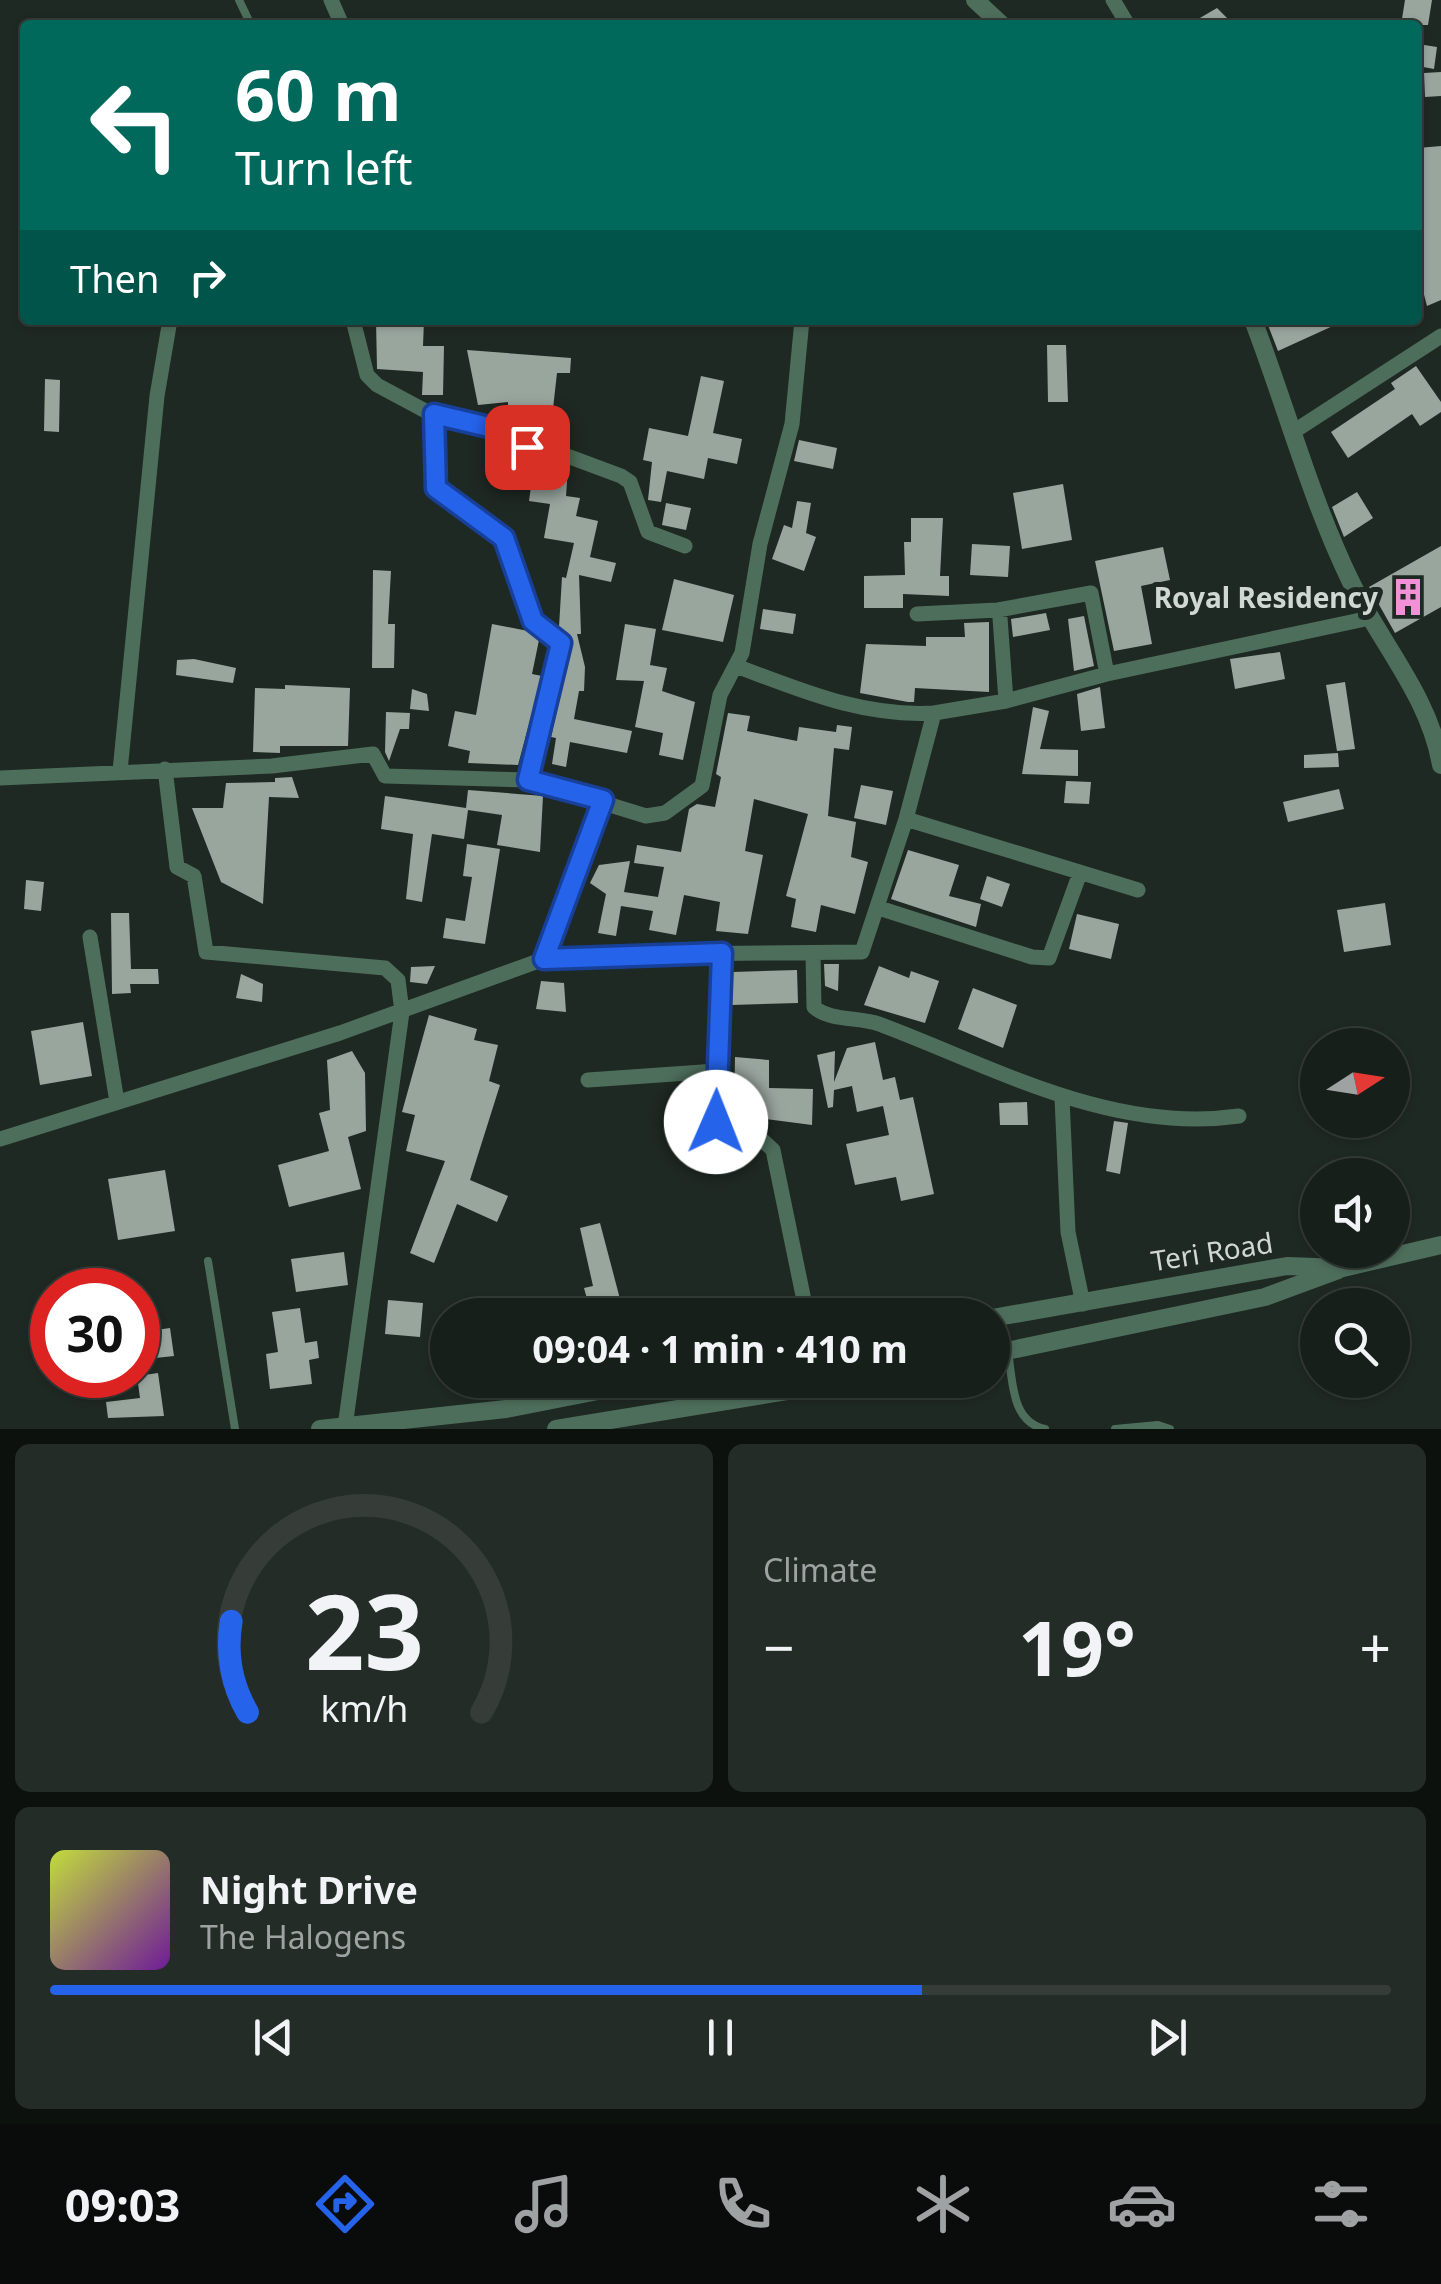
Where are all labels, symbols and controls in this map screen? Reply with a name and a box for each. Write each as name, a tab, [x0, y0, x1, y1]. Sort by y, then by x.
text: 60 m	[235, 46, 402, 142]
icon: left	[70, 60, 200, 190]
text: Turn left	[235, 137, 412, 198]
icon: right	[180, 250, 235, 305]
text: Then	[70, 252, 160, 304]
pin	[485, 405, 570, 490]
icon: arrive	[500, 420, 555, 475]
building icon: Royal Residency	[1387, 576, 1429, 618]
place label: Royal Residency	[1154, 578, 1378, 616]
north arrow	[1300, 1028, 1410, 1138]
map controls	[1300, 1028, 1410, 1398]
position arrow	[664, 1070, 768, 1174]
button: sound	[1300, 1158, 1410, 1268]
street label: Teri Road	[1148, 1223, 1276, 1279]
speed limit sign: 30	[30, 1268, 160, 1398]
button: search	[1300, 1288, 1410, 1398]
text: 09:04 · 1 min · 410 m	[532, 1322, 908, 1374]
text: Climate	[763, 1548, 877, 1591]
text: 23	[305, 1559, 423, 1700]
text: 19°	[1018, 1596, 1136, 1698]
text: −	[763, 1609, 794, 1684]
text: +	[1360, 1609, 1391, 1684]
text: km/h	[320, 1684, 408, 1732]
text: Night Drive	[200, 1863, 418, 1915]
text: The Halogens	[200, 1915, 406, 1958]
icon: previous	[246, 2010, 301, 2065]
icon: pause	[693, 2010, 748, 2065]
icon: next	[1140, 2010, 1195, 2065]
icon: directions	[310, 2169, 380, 2239]
icon: music	[509, 2169, 579, 2239]
icon: phone	[708, 2169, 778, 2239]
icon: climate	[908, 2169, 978, 2239]
icon: car	[1107, 2169, 1177, 2239]
icon: filters	[1306, 2169, 1376, 2239]
text: 09:03	[65, 2174, 180, 2235]

